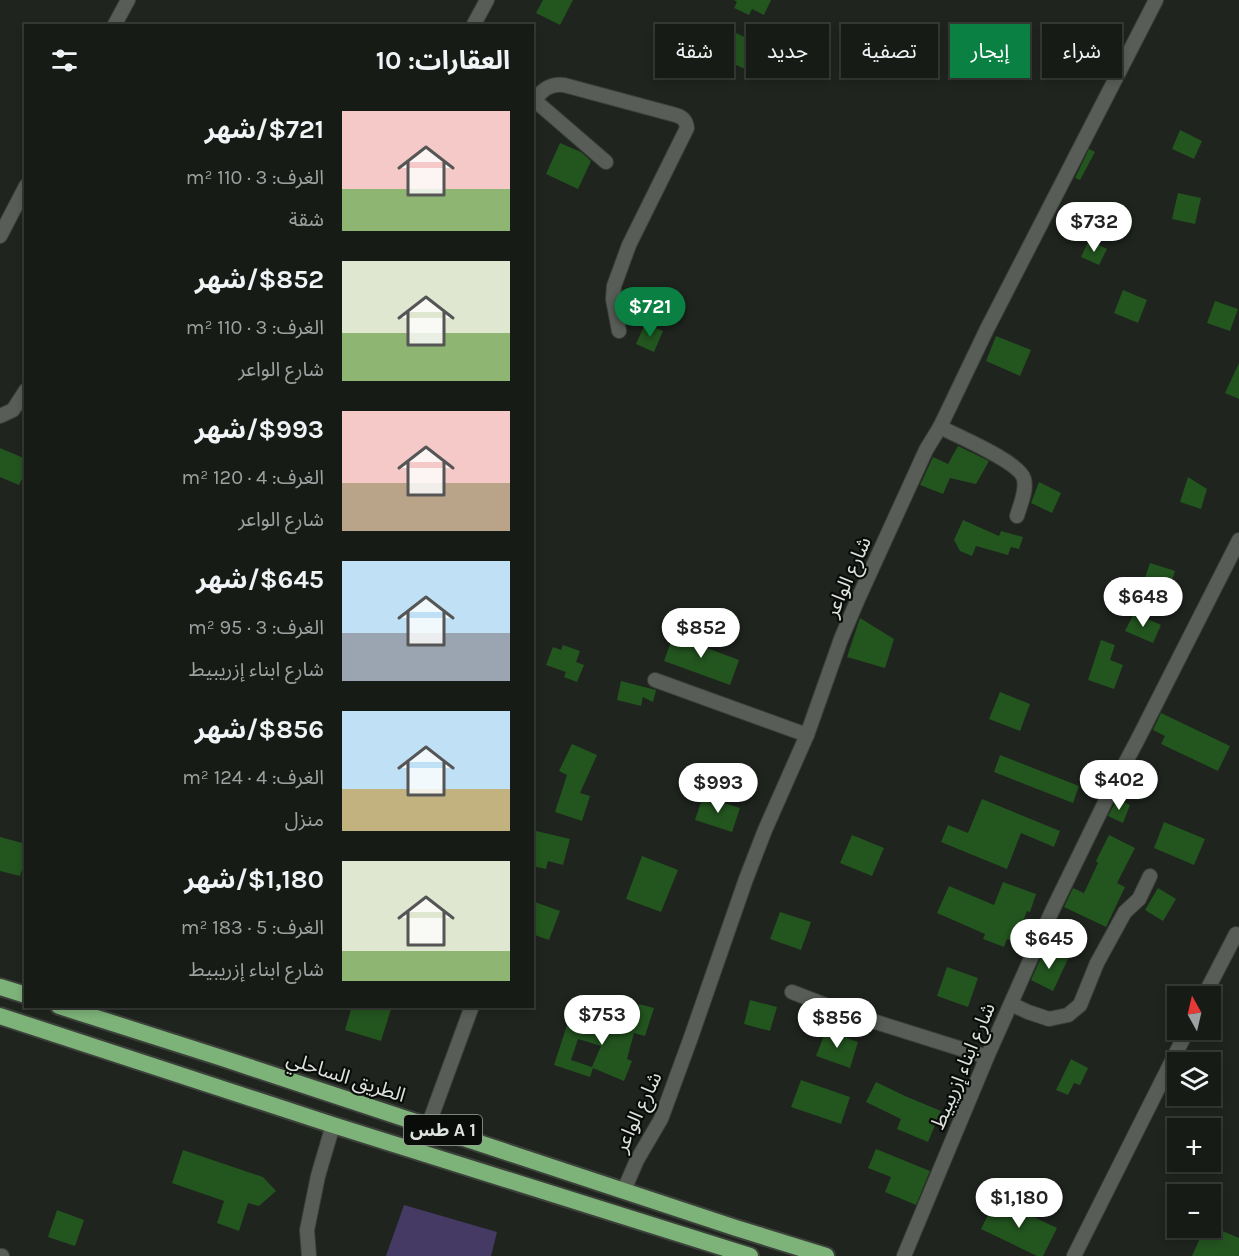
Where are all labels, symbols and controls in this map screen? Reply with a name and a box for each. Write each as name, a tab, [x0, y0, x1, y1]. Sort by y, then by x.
chip: شقة	[655, 24, 734, 78]
chip: جديد	[746, 24, 829, 78]
chip: تصفية	[841, 24, 938, 78]
chip: إيجار	[950, 24, 1030, 78]
chip: شراء	[1042, 24, 1122, 78]
icon: filters	[48, 44, 81, 77]
text: العقارات: 10	[376, 45, 510, 76]
text: $721/شهر	[205, 114, 324, 145]
icon: home	[390, 135, 462, 207]
text: الغرف: 3 · 110 m²	[186, 166, 324, 189]
pin: $732	[1058, 202, 1130, 253]
text: شقة	[289, 208, 324, 231]
text: $732	[1070, 210, 1118, 233]
text: $852/شهر	[195, 264, 324, 295]
icon: home	[390, 285, 462, 357]
pin: $721	[614, 287, 686, 338]
text: $721	[629, 295, 671, 318]
text: الغرف: 3 · 110 m²	[186, 316, 324, 339]
text: شارع الواعر	[238, 358, 324, 381]
text: $993/شهر	[195, 414, 324, 445]
icon: home	[390, 435, 462, 507]
text: الغرف: 4 · 120 m²	[181, 466, 324, 489]
text: شارع الواعر	[238, 508, 324, 531]
street label: شارع الواعر	[820, 533, 879, 623]
text: $645/شهر	[196, 564, 324, 595]
pin: $648	[1107, 577, 1179, 628]
icon: home	[390, 585, 462, 657]
text: $648	[1118, 585, 1168, 608]
pin: $852	[665, 608, 737, 659]
text: الغرف: 3 · 95 m²	[188, 616, 324, 639]
text: $852	[676, 616, 726, 639]
text: شارع ابناء إزريبيط	[189, 658, 324, 681]
text: $856/شهر	[195, 714, 324, 745]
icon: home	[390, 735, 462, 807]
pin: $402	[1083, 760, 1155, 811]
pin: $993	[682, 763, 754, 814]
text: الغرف: 4 · 124 m²	[182, 766, 324, 789]
text: $402	[1094, 768, 1144, 791]
text: $993	[693, 771, 743, 794]
text: منزل	[285, 808, 324, 831]
text: $1,180/شهر	[184, 864, 324, 895]
icon: home	[390, 885, 462, 957]
text: الغرف: 5 · 183 m²	[181, 916, 324, 939]
pin: $645	[1013, 919, 1085, 970]
text: $645	[1024, 927, 1074, 950]
text: شارع ابناء إزريبيط	[189, 958, 324, 981]
north arrow	[1167, 986, 1221, 1040]
map controls	[1167, 986, 1221, 1238]
pin: $753	[566, 995, 638, 1046]
pin: $856	[801, 998, 873, 1049]
street label: شارع ابناء إزريبيط	[926, 999, 1003, 1134]
text: $753	[578, 1003, 626, 1026]
text: $856	[812, 1006, 862, 1029]
street label: الطريق الساحلي	[283, 1047, 408, 1111]
button: layers	[1167, 1052, 1221, 1106]
street label: شارع الواعر	[609, 1068, 669, 1158]
road number: طس A 1	[404, 1115, 482, 1145]
button: +	[1167, 1118, 1221, 1172]
pin: $1,180	[970, 1178, 1068, 1229]
button: −	[1167, 1184, 1221, 1238]
text: $1,180	[990, 1186, 1048, 1209]

